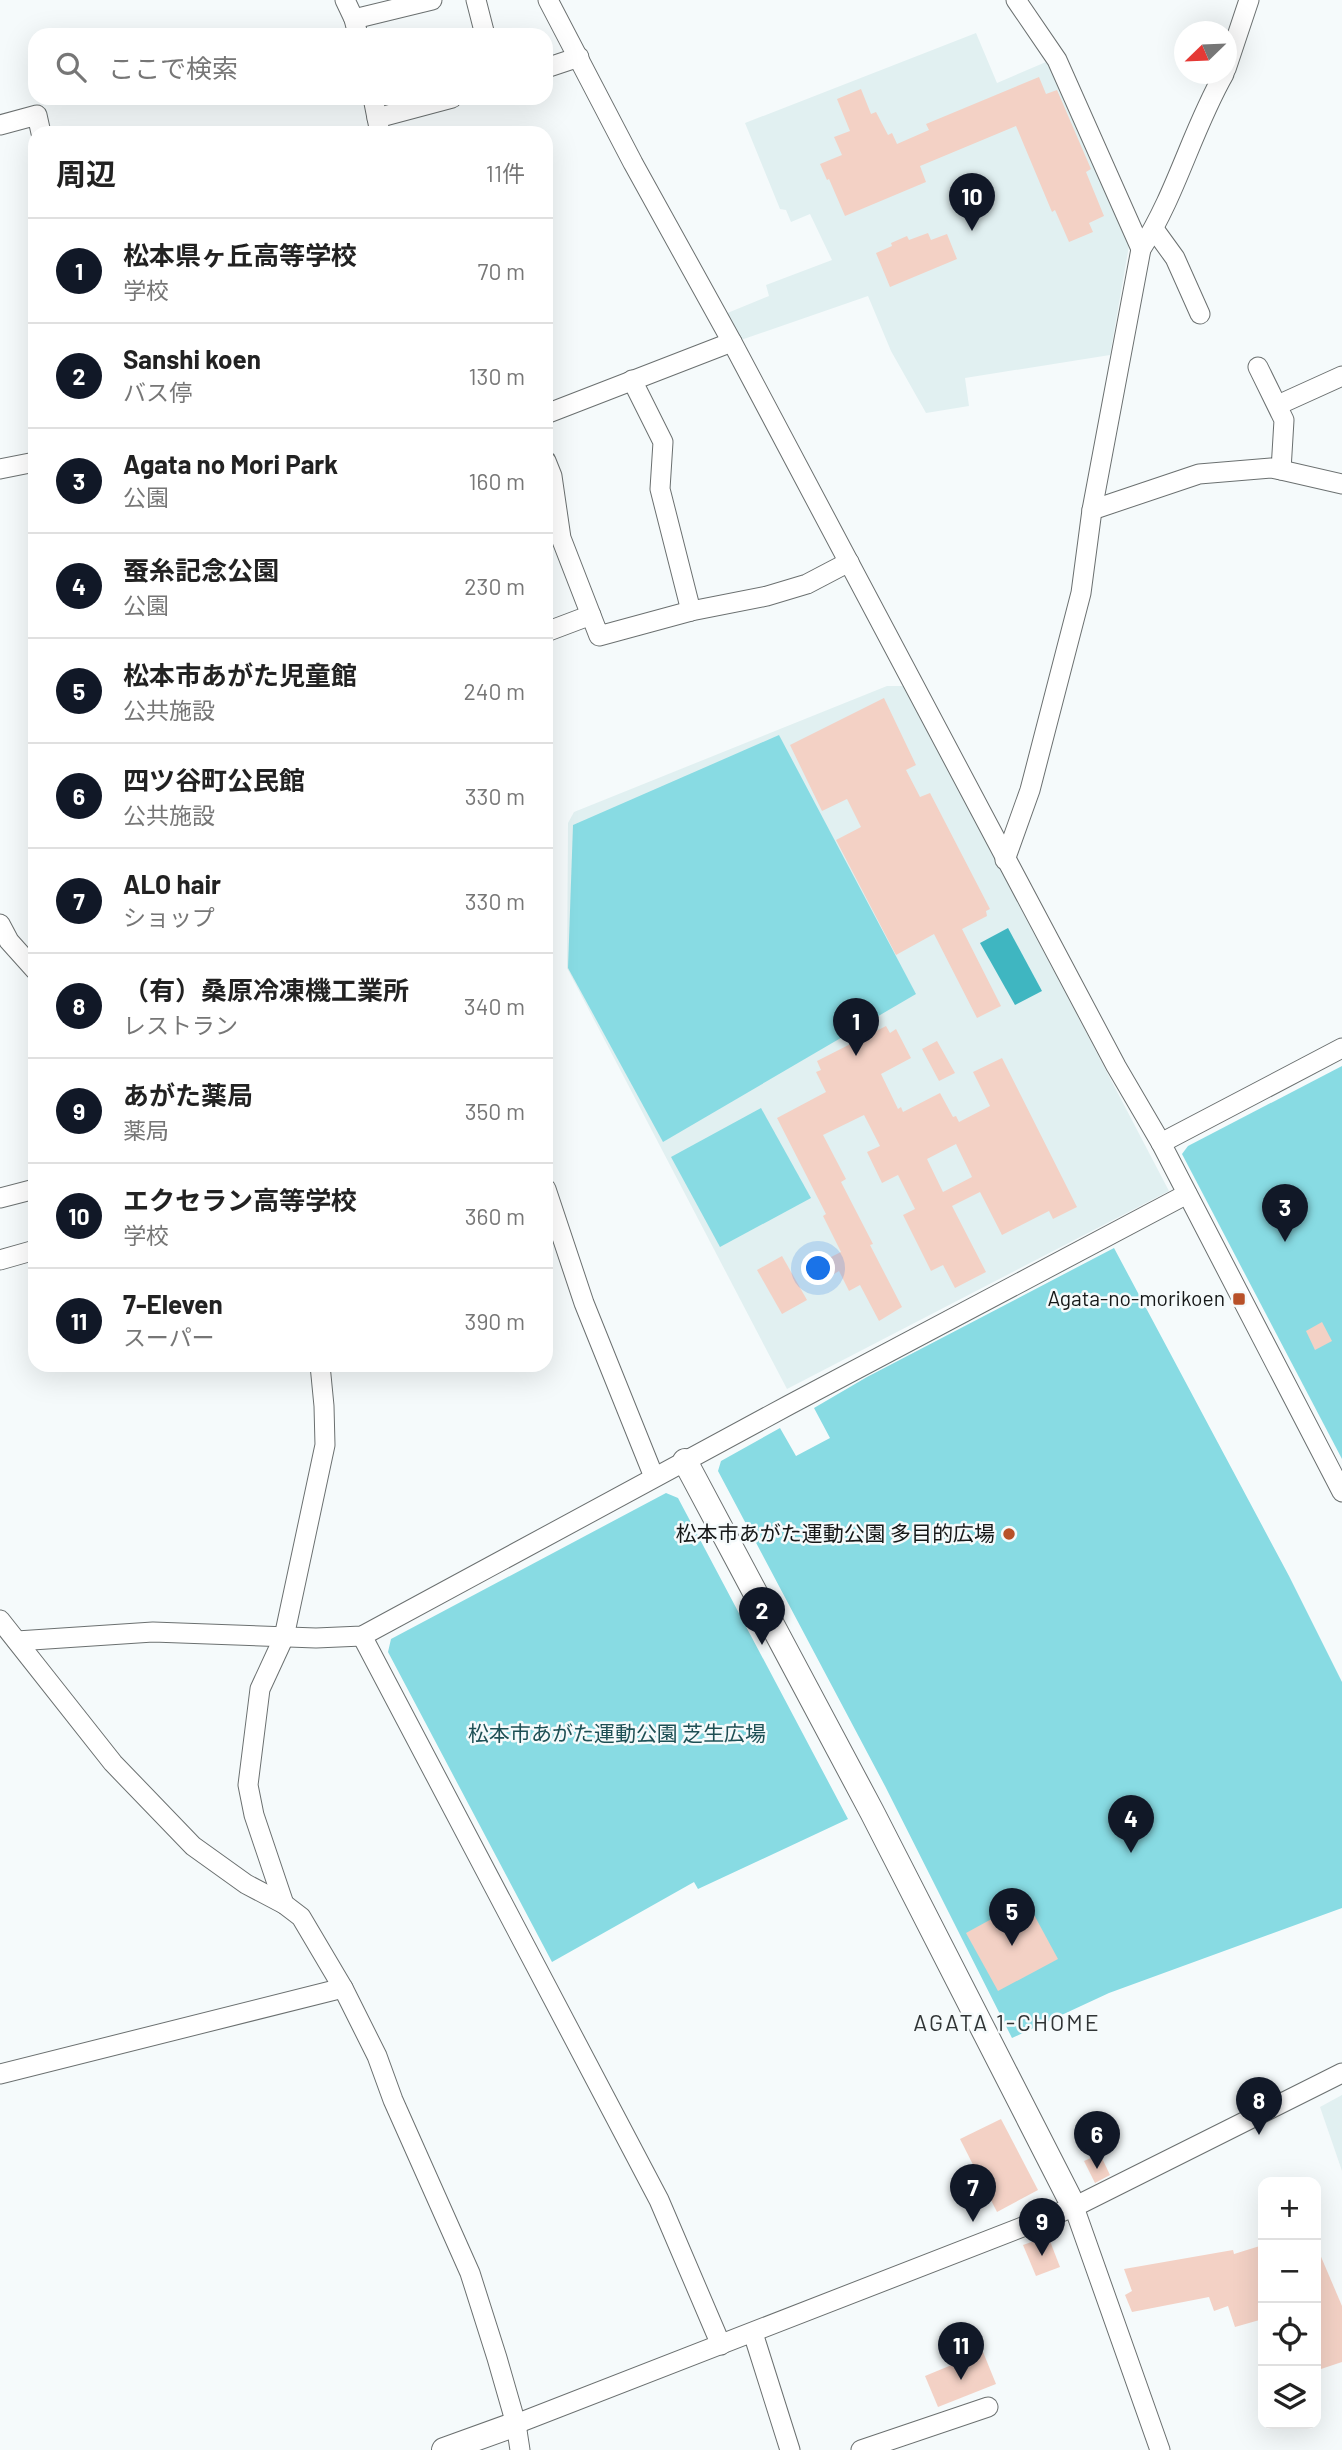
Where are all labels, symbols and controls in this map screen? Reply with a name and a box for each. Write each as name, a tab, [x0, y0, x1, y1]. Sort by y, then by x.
north arrow	[1174, 21, 1237, 84]
search box	[28, 28, 553, 105]
icon: search	[52, 48, 90, 86]
text: ここで検索	[108, 52, 238, 83]
text: 周辺	[56, 155, 116, 191]
text: 11件	[486, 159, 525, 187]
pin: 10	[949, 173, 995, 231]
text: 松本県ヶ丘高等学校	[123, 239, 357, 270]
text: 1	[75, 257, 83, 285]
text: 70 m	[478, 257, 525, 285]
text: 学校	[123, 276, 169, 304]
text: Sanshi koen	[123, 343, 261, 374]
text: 2	[73, 362, 85, 390]
text: 130 m	[468, 362, 525, 390]
text: バス停	[123, 378, 192, 406]
text: Agata no Mori Park	[123, 448, 338, 479]
text: 3	[73, 467, 85, 495]
text: 160 m	[468, 467, 525, 495]
text: 公園	[123, 483, 169, 511]
text: 蚕糸記念公園	[123, 554, 279, 585]
text: 4	[72, 572, 86, 600]
text: 230 m	[464, 572, 525, 600]
text: 公園	[123, 591, 169, 619]
text: 松本市あがた児童館	[123, 659, 357, 690]
text: 5	[73, 677, 85, 705]
text: 240 m	[463, 677, 525, 705]
text: 公共施設	[123, 696, 215, 724]
text: 四ツ谷町公民館	[123, 764, 305, 795]
text: 6	[73, 782, 85, 810]
text: 330 m	[465, 782, 525, 810]
text: 公共施設	[123, 801, 215, 829]
text: ALO hair	[123, 868, 221, 899]
text: 7	[73, 887, 85, 915]
text: 330 m	[465, 887, 525, 915]
text: ショップ	[123, 903, 215, 931]
text: （有）桑原冷凍機工業所	[123, 974, 409, 1005]
text: 8	[73, 992, 85, 1020]
text: 340 m	[464, 992, 525, 1020]
pin: 1	[833, 998, 879, 1056]
text: レストラン	[123, 1011, 238, 1039]
text: あがた薬局	[123, 1079, 253, 1110]
text: 9	[73, 1097, 85, 1125]
text: 350 m	[465, 1097, 525, 1125]
text: 薬局	[123, 1116, 169, 1144]
text: エクセラン高等学校	[123, 1184, 357, 1215]
pin: 3	[1262, 1184, 1308, 1242]
text: 10	[68, 1202, 90, 1230]
text: 360 m	[465, 1202, 525, 1230]
text: 学校	[123, 1221, 169, 1249]
your location	[801, 1251, 835, 1285]
place label: Agata-no-morikoen	[1048, 1285, 1225, 1310]
text: 7-Eleven	[123, 1288, 223, 1319]
marker: Agata-no-morikoen	[1231, 1291, 1247, 1307]
text: 11	[71, 1307, 87, 1335]
text: 390 m	[465, 1307, 525, 1335]
text: スーパー	[123, 1323, 215, 1351]
place label: 松本市あがた運動公園 多目的広場	[676, 1520, 995, 1545]
marker: 松本市あがた運動公園 多目的広場	[1001, 1526, 1017, 1542]
pin: 2	[739, 1587, 785, 1645]
park label: 松本市あがた運動公園 芝生広場	[468, 1720, 766, 1745]
pin: 4	[1108, 1795, 1154, 1853]
pin: 5	[989, 1888, 1035, 1946]
district label: AGATA 1-CHOME	[913, 2008, 1101, 2036]
pin: 8	[1236, 2077, 1282, 2135]
pin: 6	[1074, 2111, 1120, 2169]
pin: 7	[950, 2164, 996, 2222]
map controls	[1258, 2177, 1321, 2429]
button: +	[1258, 2177, 1321, 2240]
pin: 9	[1019, 2198, 1065, 2256]
button: −	[1258, 2240, 1321, 2303]
button: locate	[1258, 2303, 1321, 2366]
pin: 11	[938, 2322, 984, 2380]
button: layers	[1258, 2366, 1321, 2429]

